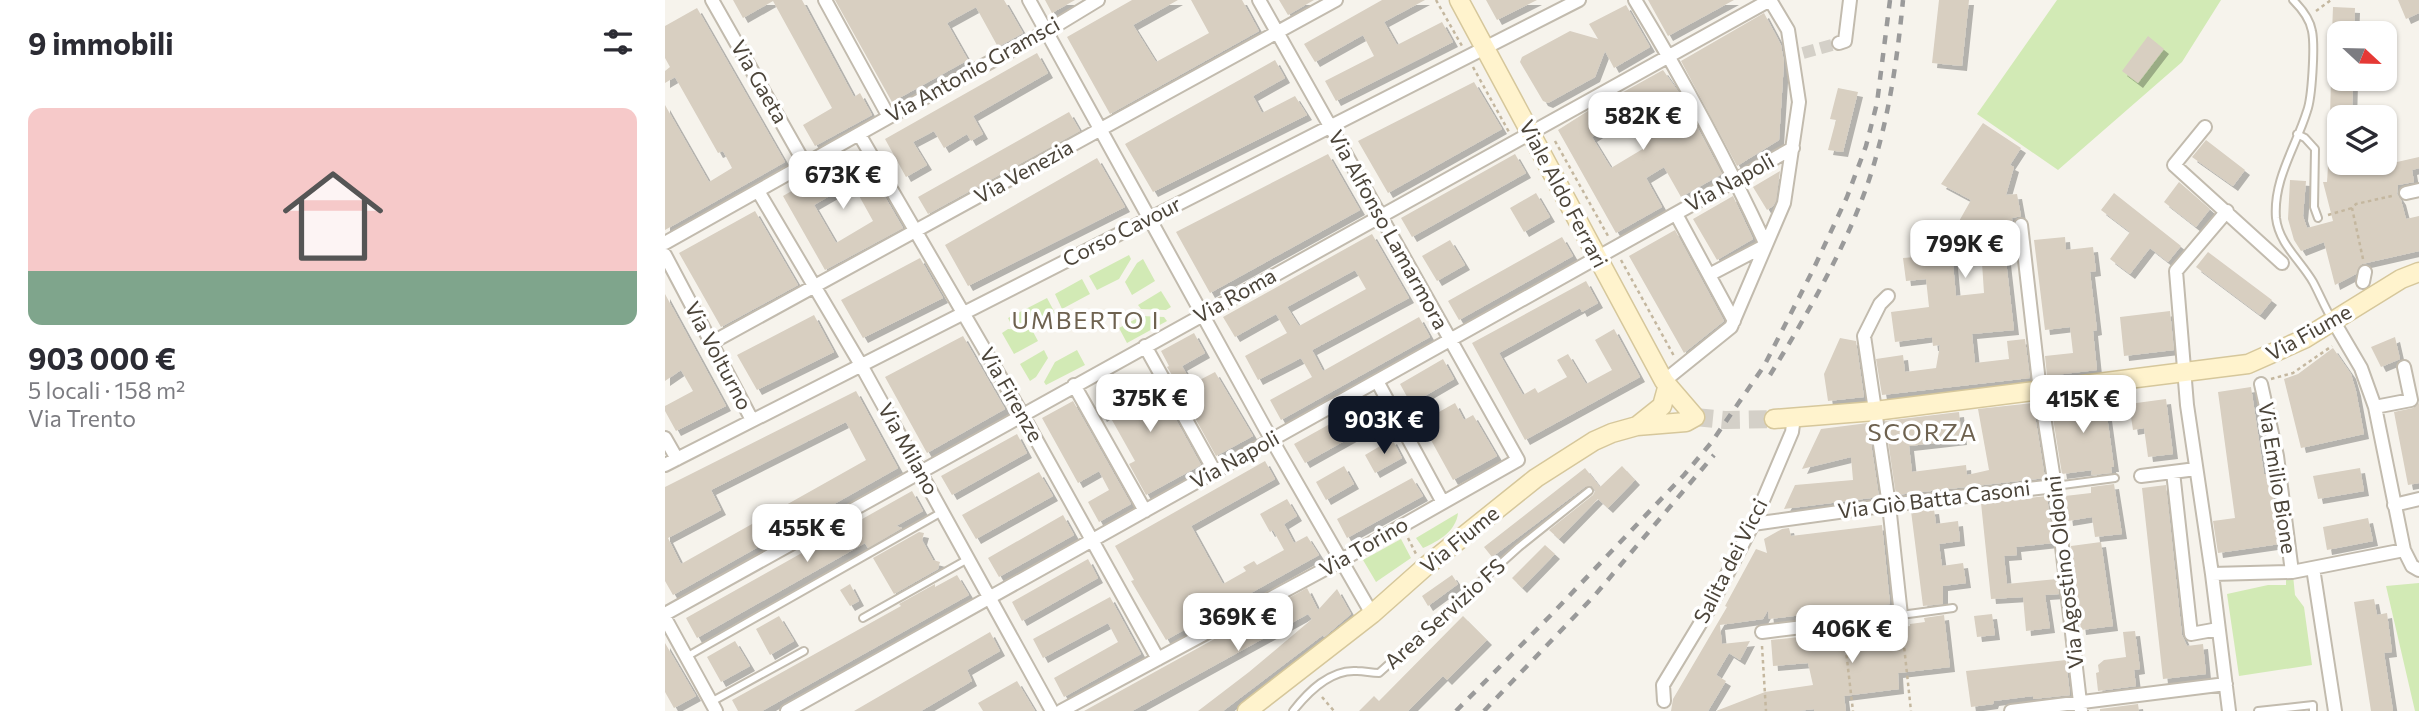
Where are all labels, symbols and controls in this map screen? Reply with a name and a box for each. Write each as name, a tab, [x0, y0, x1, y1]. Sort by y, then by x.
street label: Via Antonio Gramsci	[881, 11, 1063, 127]
north arrow	[2327, 21, 2397, 91]
map controls	[2327, 21, 2397, 175]
icon: filters	[599, 23, 637, 61]
text: 9 immobili	[28, 24, 174, 61]
street label: Via Gaeta	[727, 35, 794, 127]
pin: 582K €	[1586, 92, 1700, 152]
text: 582K €	[1604, 101, 1682, 129]
button: layers	[2327, 105, 2397, 175]
street label: Viale Aldo Ferrari	[1515, 115, 1614, 271]
street label: Via Alfonso Lamarmora	[1324, 125, 1455, 333]
street label: Via Venezia	[970, 133, 1077, 208]
street label: Via Napoli	[1681, 147, 1778, 216]
pin: 673K €	[786, 152, 900, 211]
icon: home	[270, 153, 396, 279]
text: 673K €	[805, 160, 881, 188]
street label: Corso Cavour	[1058, 190, 1185, 271]
pin: 799K €	[1908, 220, 2022, 280]
text: 799K €	[1926, 229, 2004, 257]
street label: Via Roma	[1189, 262, 1280, 327]
street label: Via Volturno	[680, 297, 758, 414]
street label: Via Fiume	[2261, 298, 2355, 365]
district label: UMBERTO I	[1011, 305, 1161, 334]
text: 903 000 €	[28, 339, 176, 376]
street label: Via Firenze	[975, 343, 1049, 446]
pin: 375K €	[1093, 374, 1207, 434]
text: 5 locali · 158 m²	[28, 376, 185, 404]
pin: 415K €	[2026, 376, 2140, 435]
text: 375K €	[1112, 383, 1188, 411]
text: 415K €	[2046, 384, 2120, 412]
pin: 903K €	[1327, 396, 1441, 456]
street label: Via Milano	[874, 398, 945, 499]
street label: Via Emilio Bione	[2254, 400, 2303, 555]
text: Via Trento	[28, 404, 136, 432]
text: 903K €	[1344, 405, 1424, 433]
district label: SCORZA	[1868, 417, 1978, 446]
street label: Via Napoli	[1186, 424, 1283, 493]
street label: Via Giò Batta Casoni	[1836, 474, 2032, 523]
street label: Via Agostino Oldoini	[2039, 474, 2088, 670]
street label: Salita dei Vicci	[1688, 494, 1772, 627]
street label: Via Fiume	[1415, 500, 1503, 578]
pin: 455K €	[750, 504, 864, 564]
street label: Via Torino	[1315, 510, 1412, 581]
text: 455K €	[768, 513, 846, 541]
street label: Area Servizio FS	[1379, 552, 1509, 673]
pin: 369K €	[1181, 594, 1295, 653]
text: 369K €	[1199, 602, 1277, 630]
pin: 406K €	[1795, 606, 1909, 665]
text: 406K €	[1812, 614, 1892, 642]

